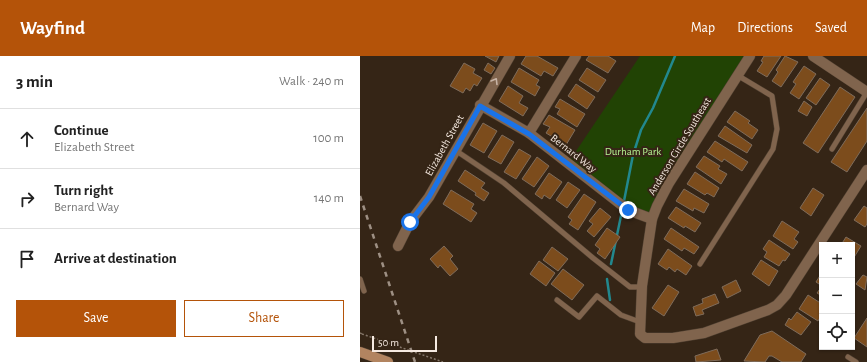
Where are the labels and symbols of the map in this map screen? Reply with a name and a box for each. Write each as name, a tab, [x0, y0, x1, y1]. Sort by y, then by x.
one-way arrow	[490, 78, 498, 85]
street label: Anderson Circle Southeast	[646, 95, 713, 197]
street label: Elizabeth Street	[423, 112, 466, 178]
street label: Bernard Way	[549, 132, 599, 175]
park label: Durham Park	[605, 146, 661, 157]
route end	[619, 201, 637, 219]
route start	[401, 213, 419, 231]
scale bar	[372, 334, 437, 353]

